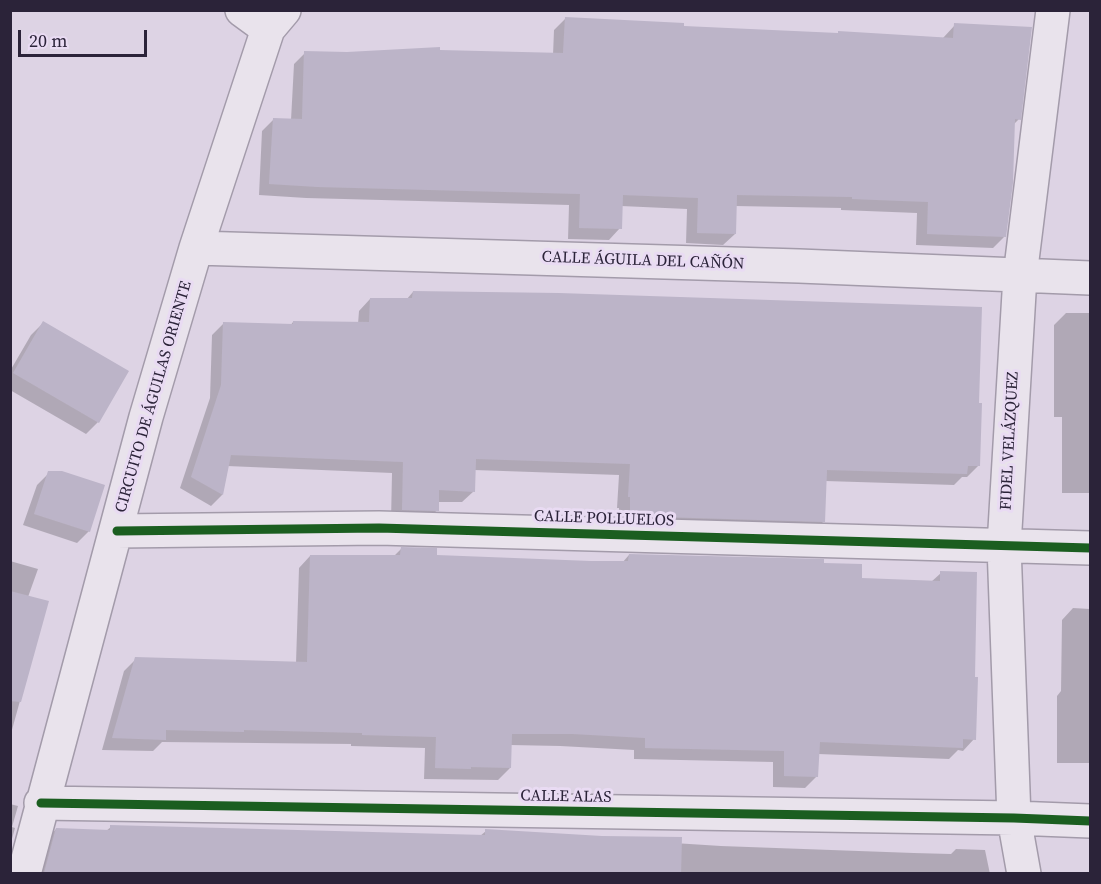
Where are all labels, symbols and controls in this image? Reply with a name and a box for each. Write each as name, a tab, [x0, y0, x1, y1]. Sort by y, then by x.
scale bar	[21, 18, 150, 56]
text: 20 m	[29, 28, 67, 53]
street label: CALLE ÁGUILA DEL CAÑÓN	[541, 248, 745, 274]
street label: CIRCUITO DE ÁGUILAS ORIENTE	[112, 279, 196, 515]
street label: FIDEL VELÁZQUEZ	[997, 371, 1023, 511]
street label: CALLE POLLUELOS	[534, 507, 674, 531]
street label: CALLE ALAS	[520, 787, 612, 807]

